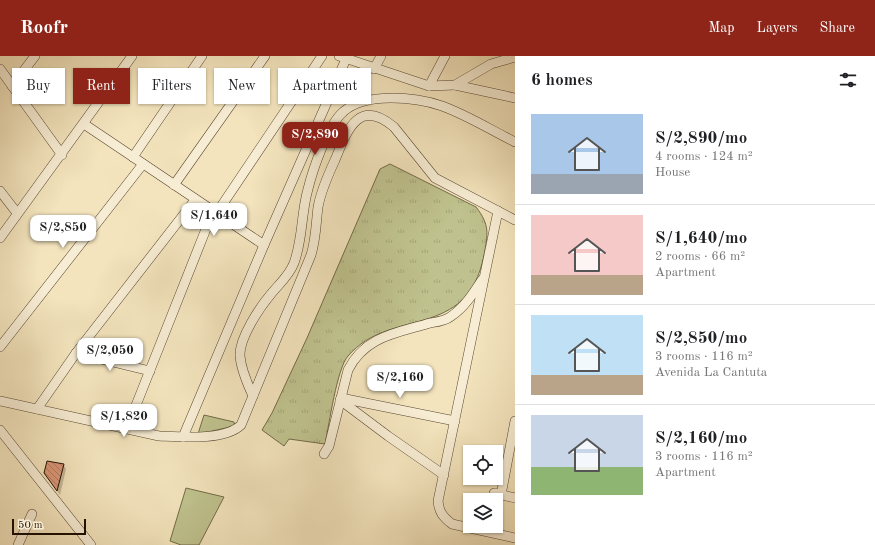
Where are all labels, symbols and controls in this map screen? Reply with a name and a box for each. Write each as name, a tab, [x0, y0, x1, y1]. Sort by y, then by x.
text: Roofr	[20, 19, 68, 38]
text: Map	[709, 21, 735, 35]
text: Layers	[757, 21, 798, 35]
text: Share	[820, 21, 855, 35]
chip: Buy	[12, 68, 65, 104]
chip: Rent	[73, 68, 130, 104]
chip: Filters	[138, 68, 206, 104]
chip: New	[214, 68, 270, 104]
chip: Apartment	[278, 68, 371, 104]
icon: filters	[837, 69, 859, 91]
text: 6 homes	[531, 72, 593, 89]
pin: S/2,890	[278, 122, 352, 156]
text: S/2,890	[291, 128, 339, 141]
icon: home	[563, 130, 611, 178]
text: S/2,890/mo	[655, 130, 747, 147]
text: 4 rooms · 124 m²	[655, 150, 753, 163]
text: House	[655, 166, 690, 179]
pin: S/1,640	[177, 203, 251, 237]
text: S/1,640	[190, 209, 238, 222]
pin: S/2,850	[26, 215, 100, 249]
text: S/2,850	[39, 221, 87, 234]
text: S/1,640/mo	[655, 230, 747, 247]
icon: home	[563, 231, 611, 279]
text: 2 rooms · 66 m²	[655, 250, 745, 263]
text: Apartment	[655, 266, 716, 279]
text: S/2,850/mo	[655, 330, 747, 347]
icon: home	[563, 331, 611, 379]
pin: S/2,050	[73, 338, 147, 372]
text: S/2,050	[86, 344, 134, 357]
text: 3 rooms · 116 m²	[655, 350, 753, 363]
pin: S/2,160	[363, 365, 437, 399]
text: Avenida La Cantuta	[655, 366, 767, 379]
text: S/2,160	[376, 371, 424, 384]
pin: S/1,820	[87, 404, 161, 438]
text: S/1,820	[100, 410, 148, 423]
text: S/2,160/mo	[655, 430, 747, 447]
icon: home	[563, 431, 611, 479]
map controls	[463, 445, 503, 533]
button: locate	[463, 445, 503, 485]
text: 3 rooms · 116 m²	[655, 450, 753, 463]
text: Apartment	[655, 466, 716, 479]
button: layers	[463, 493, 503, 533]
scale bar	[12, 517, 86, 536]
text: 50 m	[18, 520, 43, 531]

